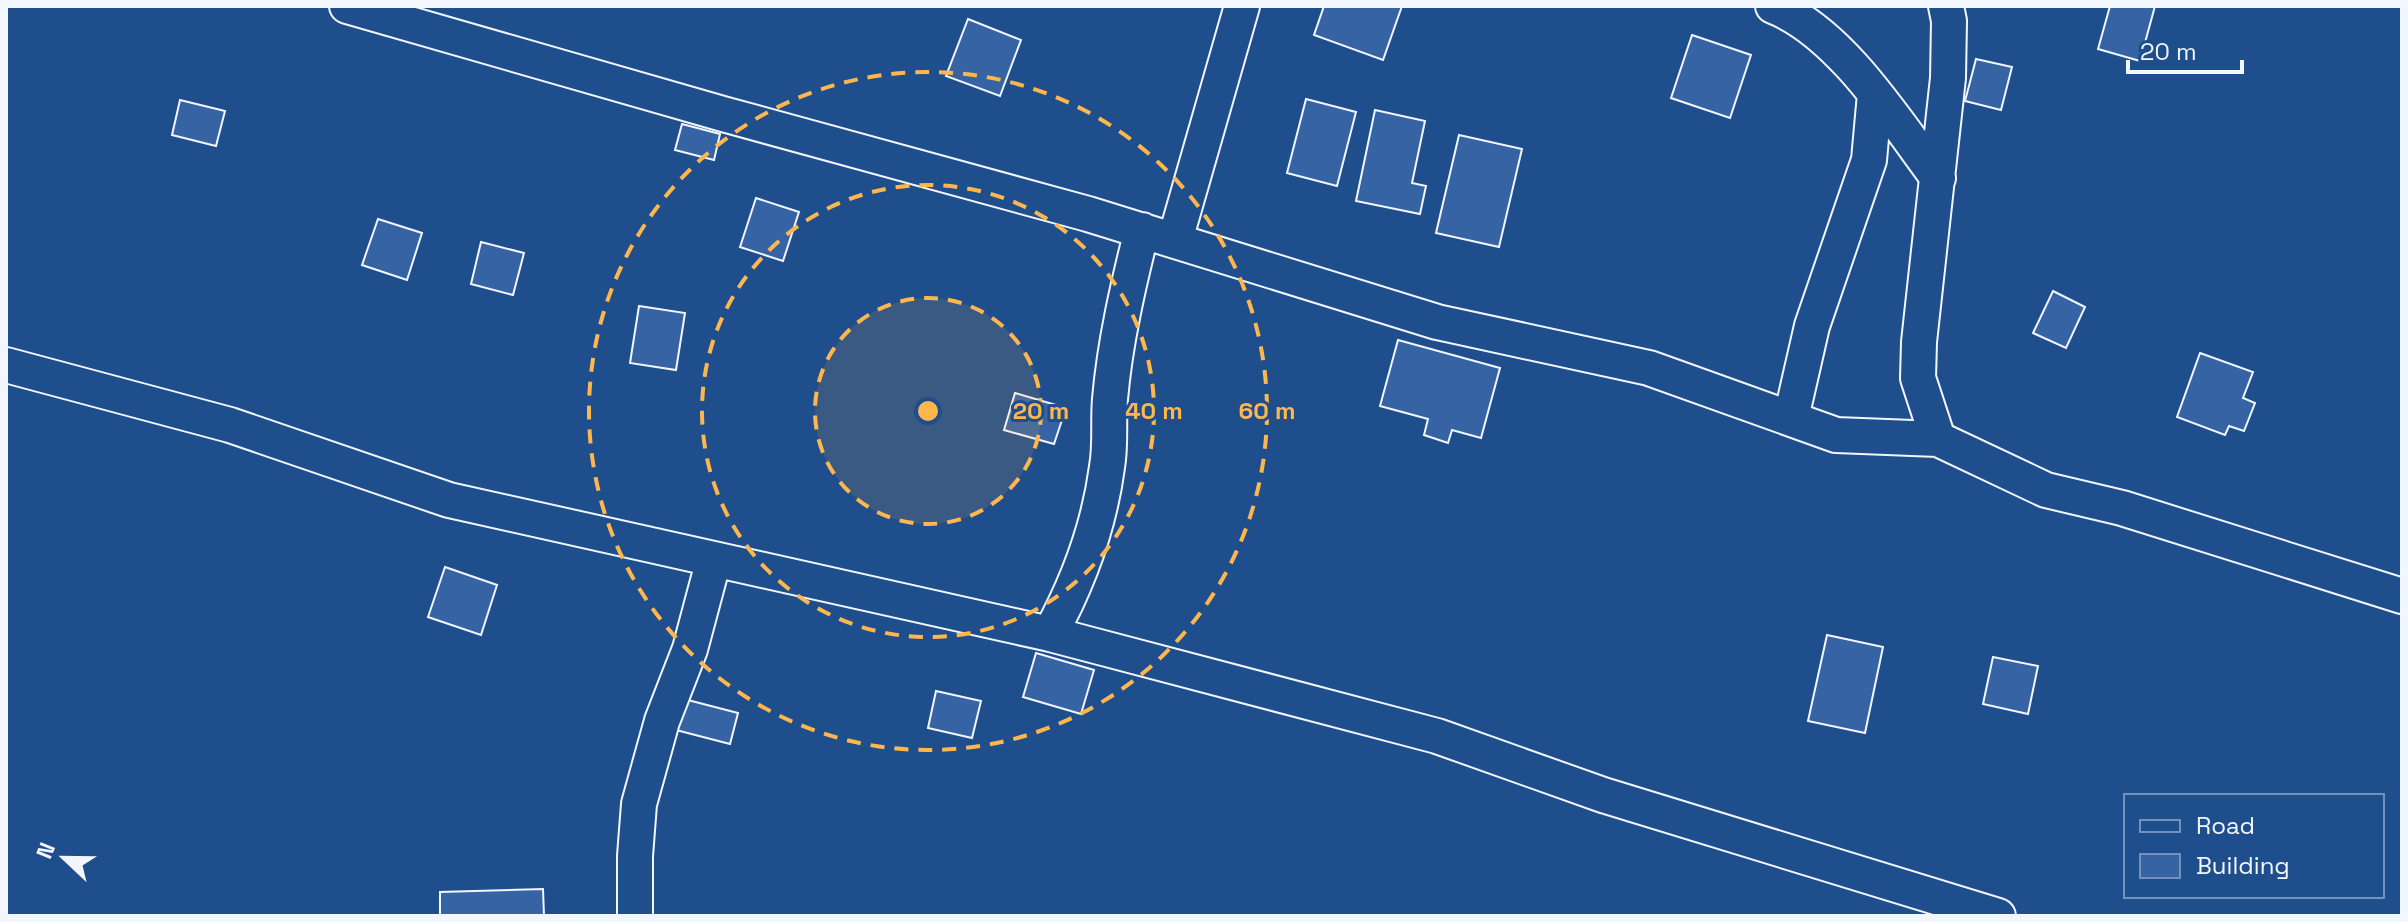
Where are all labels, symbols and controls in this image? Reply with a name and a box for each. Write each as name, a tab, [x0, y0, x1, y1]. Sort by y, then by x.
scale bar	[2128, 24, 2242, 74]
text: 20 m	[2140, 36, 2197, 67]
text: 20 m	[1013, 395, 1069, 426]
text: 40 m	[1125, 395, 1183, 426]
text: 60 m	[1239, 395, 1295, 426]
centre of rings	[914, 397, 942, 425]
legend	[2124, 794, 2384, 898]
text: Road	[2196, 810, 2255, 841]
north arrow	[24, 818, 104, 898]
text: N	[30, 838, 61, 863]
text: Building	[2196, 850, 2290, 881]

